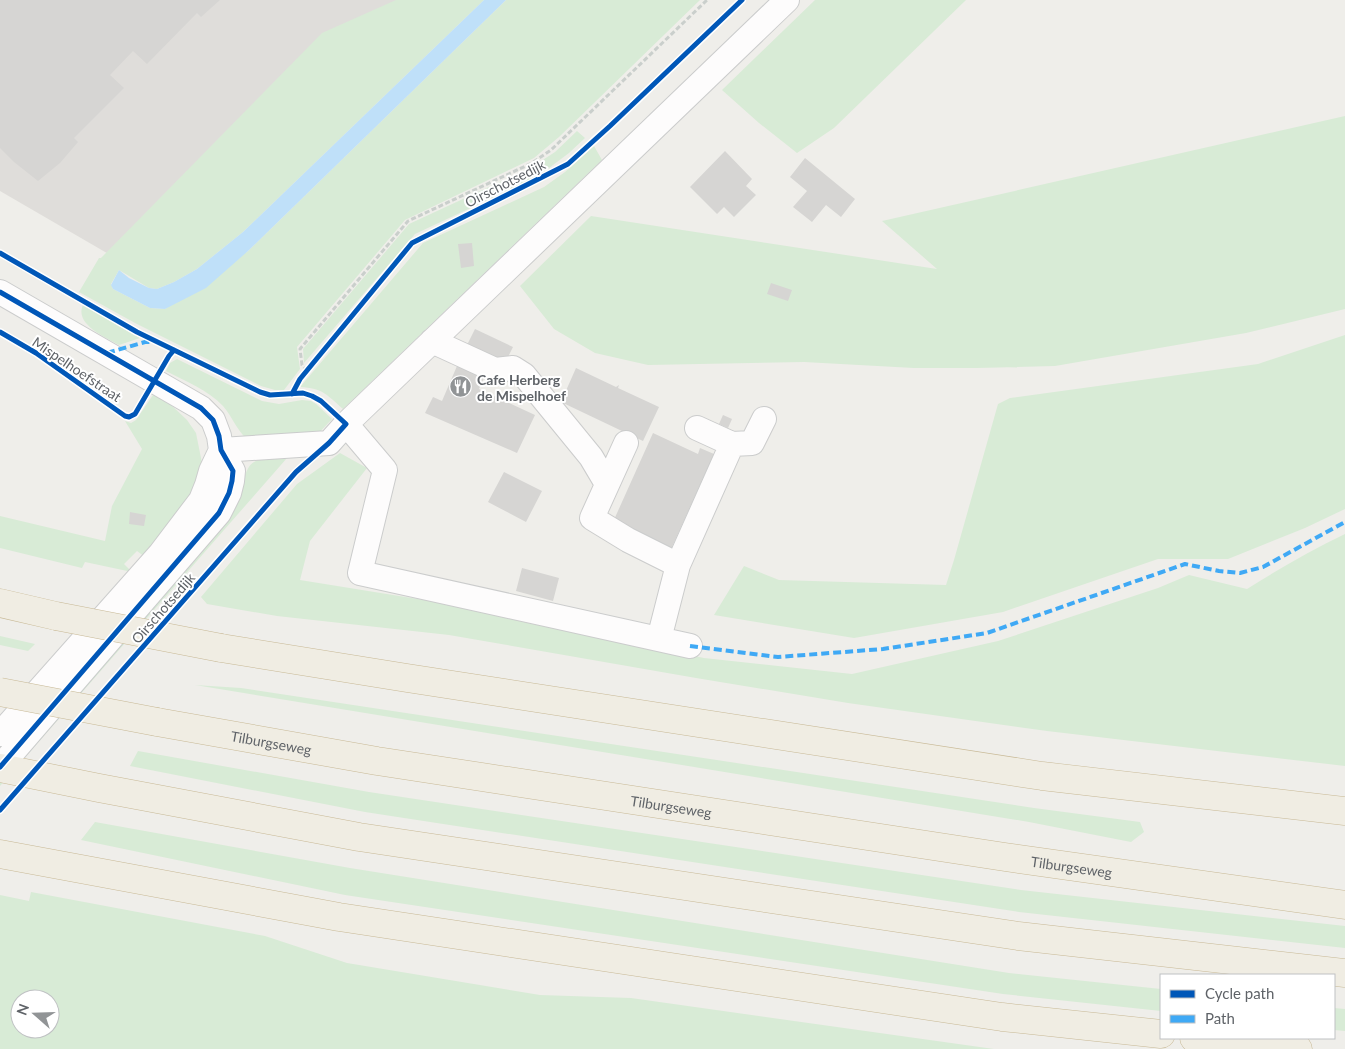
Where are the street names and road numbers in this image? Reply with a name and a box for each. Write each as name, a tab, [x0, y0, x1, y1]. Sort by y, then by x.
street label: Oirschotsedijk	[462, 155, 549, 211]
street label: Mispelhoefstraat	[29, 333, 125, 405]
street label: Oirschotsedijk	[128, 569, 199, 647]
street label: Tilburgseweg	[229, 727, 313, 758]
street label: Tilburgseweg	[629, 791, 713, 821]
street label: Tilburgseweg	[1030, 852, 1113, 881]

